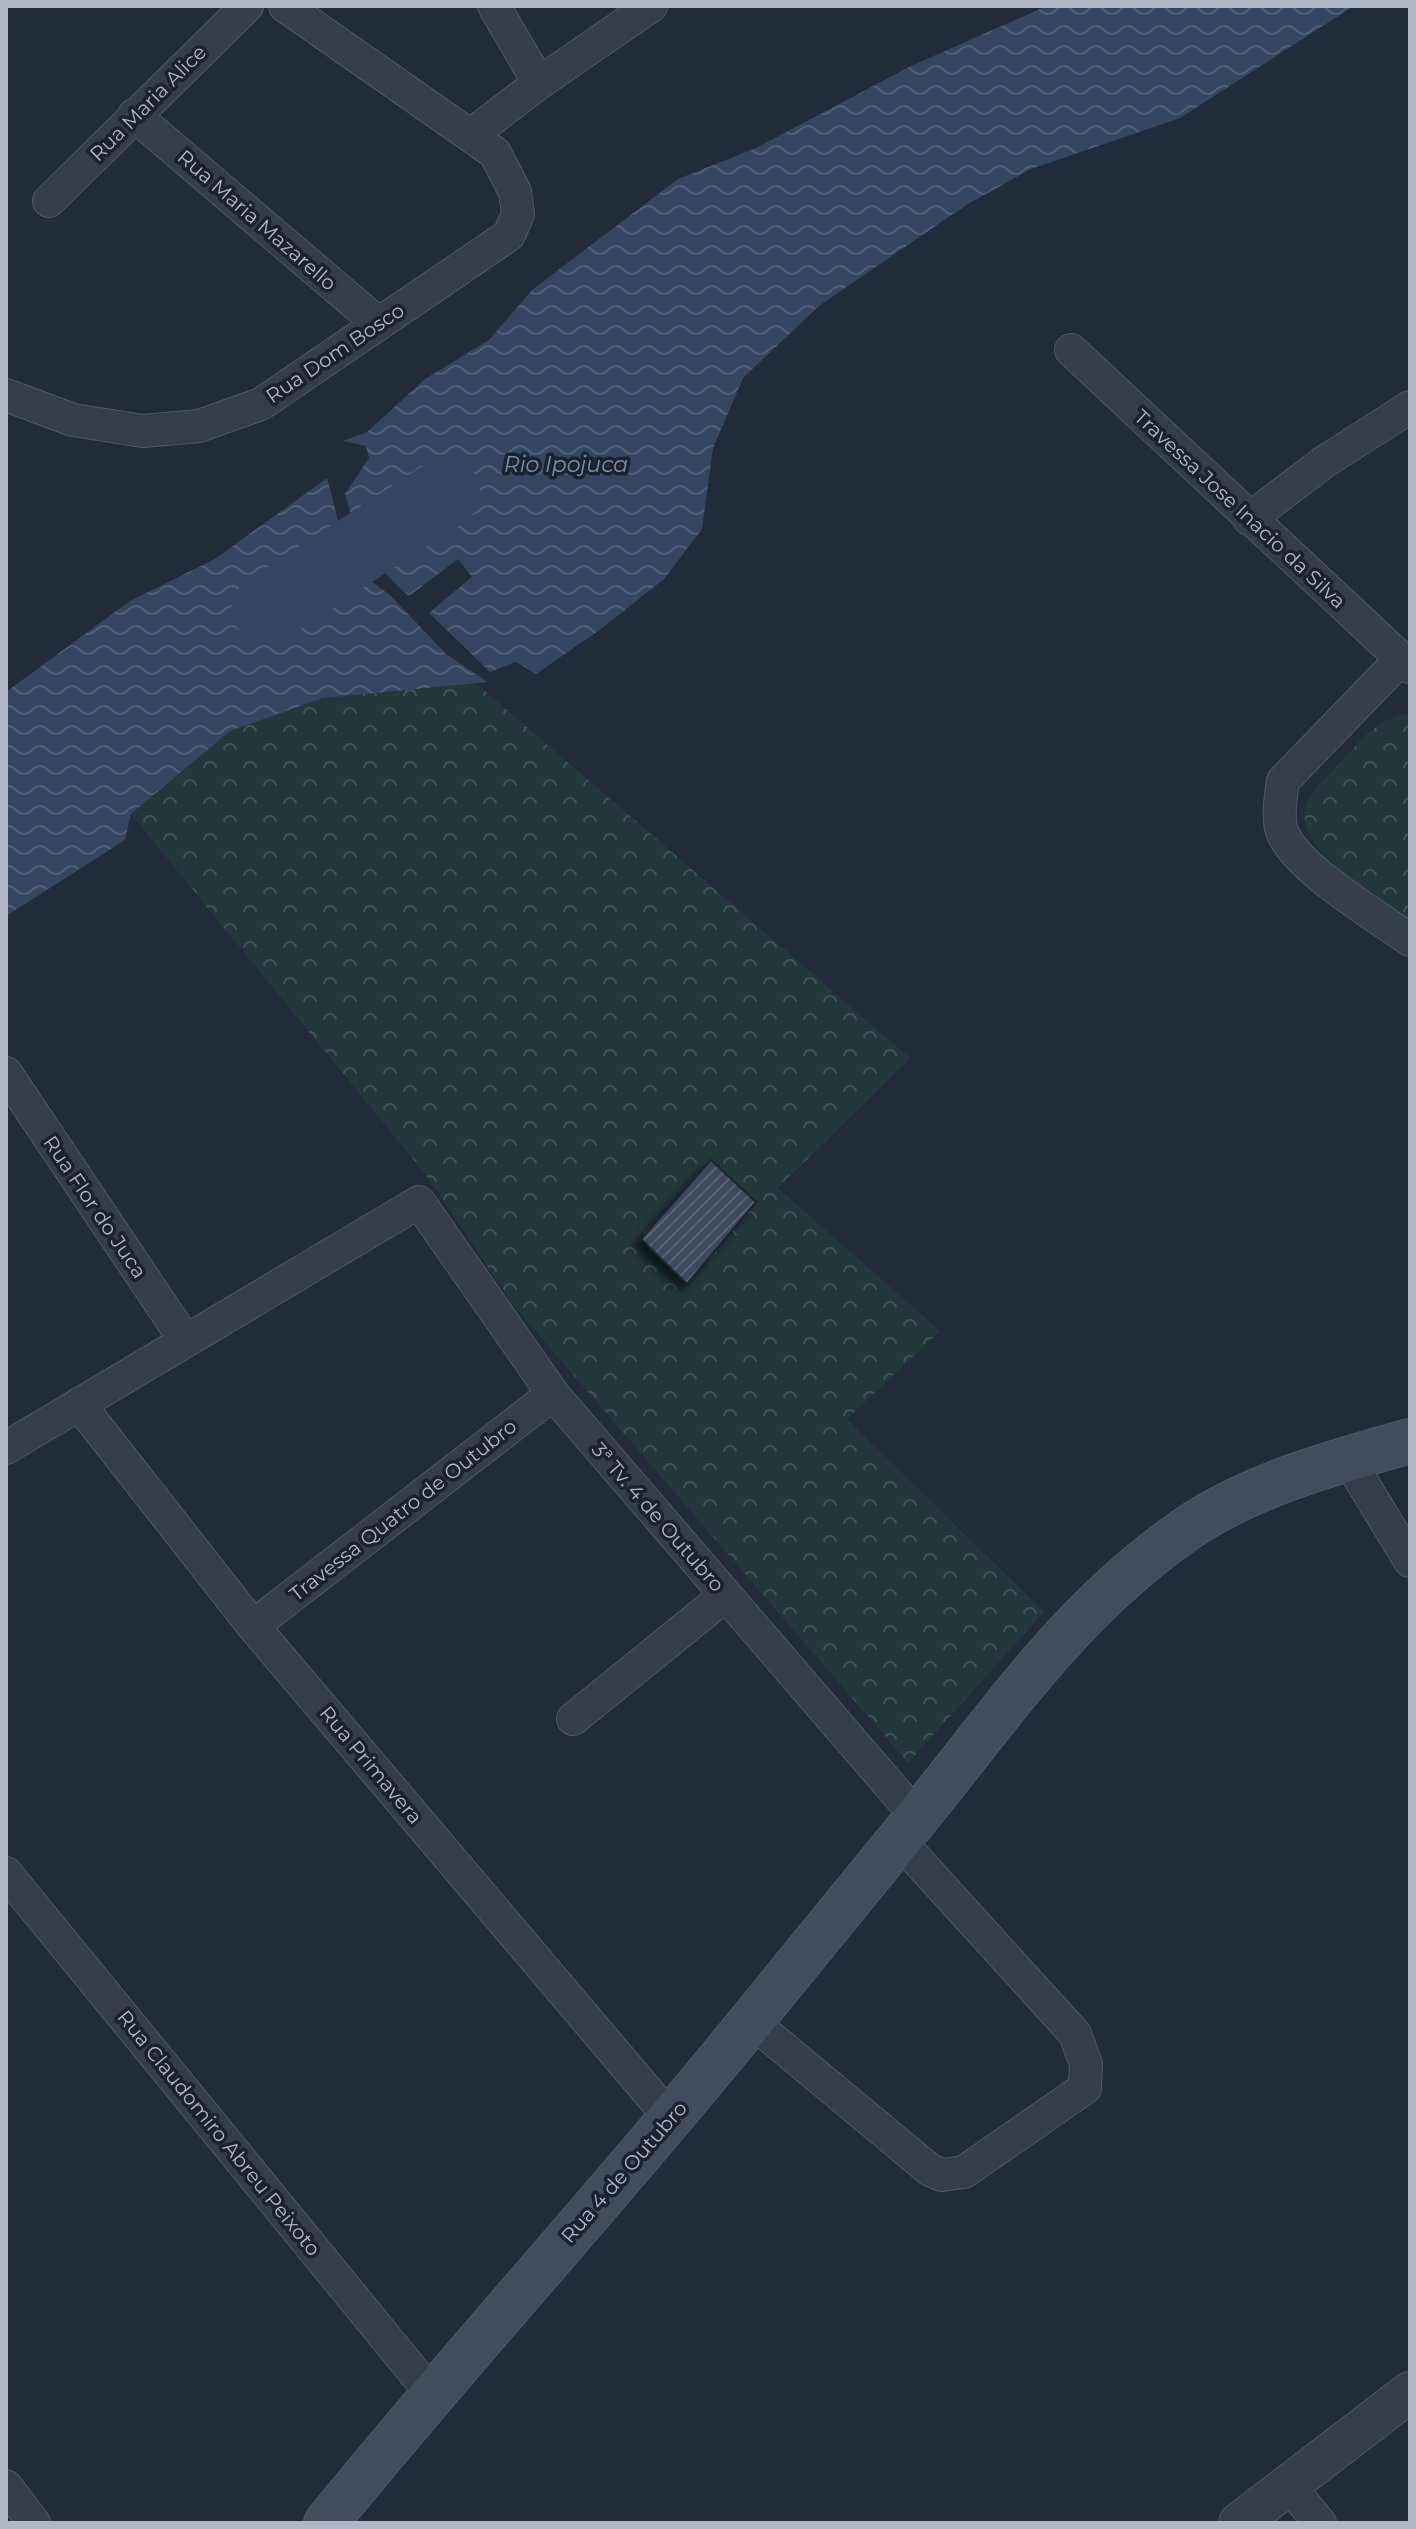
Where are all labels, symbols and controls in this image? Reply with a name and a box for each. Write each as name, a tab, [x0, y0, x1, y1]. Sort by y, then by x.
street label: Rua Maria Alice	[85, 40, 211, 166]
street label: Rua Maria Mazarello	[173, 145, 341, 295]
street label: Rua Dom Bosco	[261, 298, 409, 408]
street label: Travessa Jose Inacio da Silva	[1129, 405, 1351, 613]
water label: Rio Ipojuca	[504, 451, 628, 478]
street label: Rua Flor do Juca	[38, 1131, 152, 1283]
street label: Travessa Quatro de Outubro	[285, 1414, 521, 1606]
street label: 3ª Tv. 4 de Outubro	[587, 1437, 729, 1597]
street label: Rua Primavera	[315, 1701, 427, 1829]
street label: Rua Claudomiro Abreu Peixoto	[112, 2005, 326, 2261]
street label: Rua 4 de Outubro	[556, 2096, 692, 2248]

